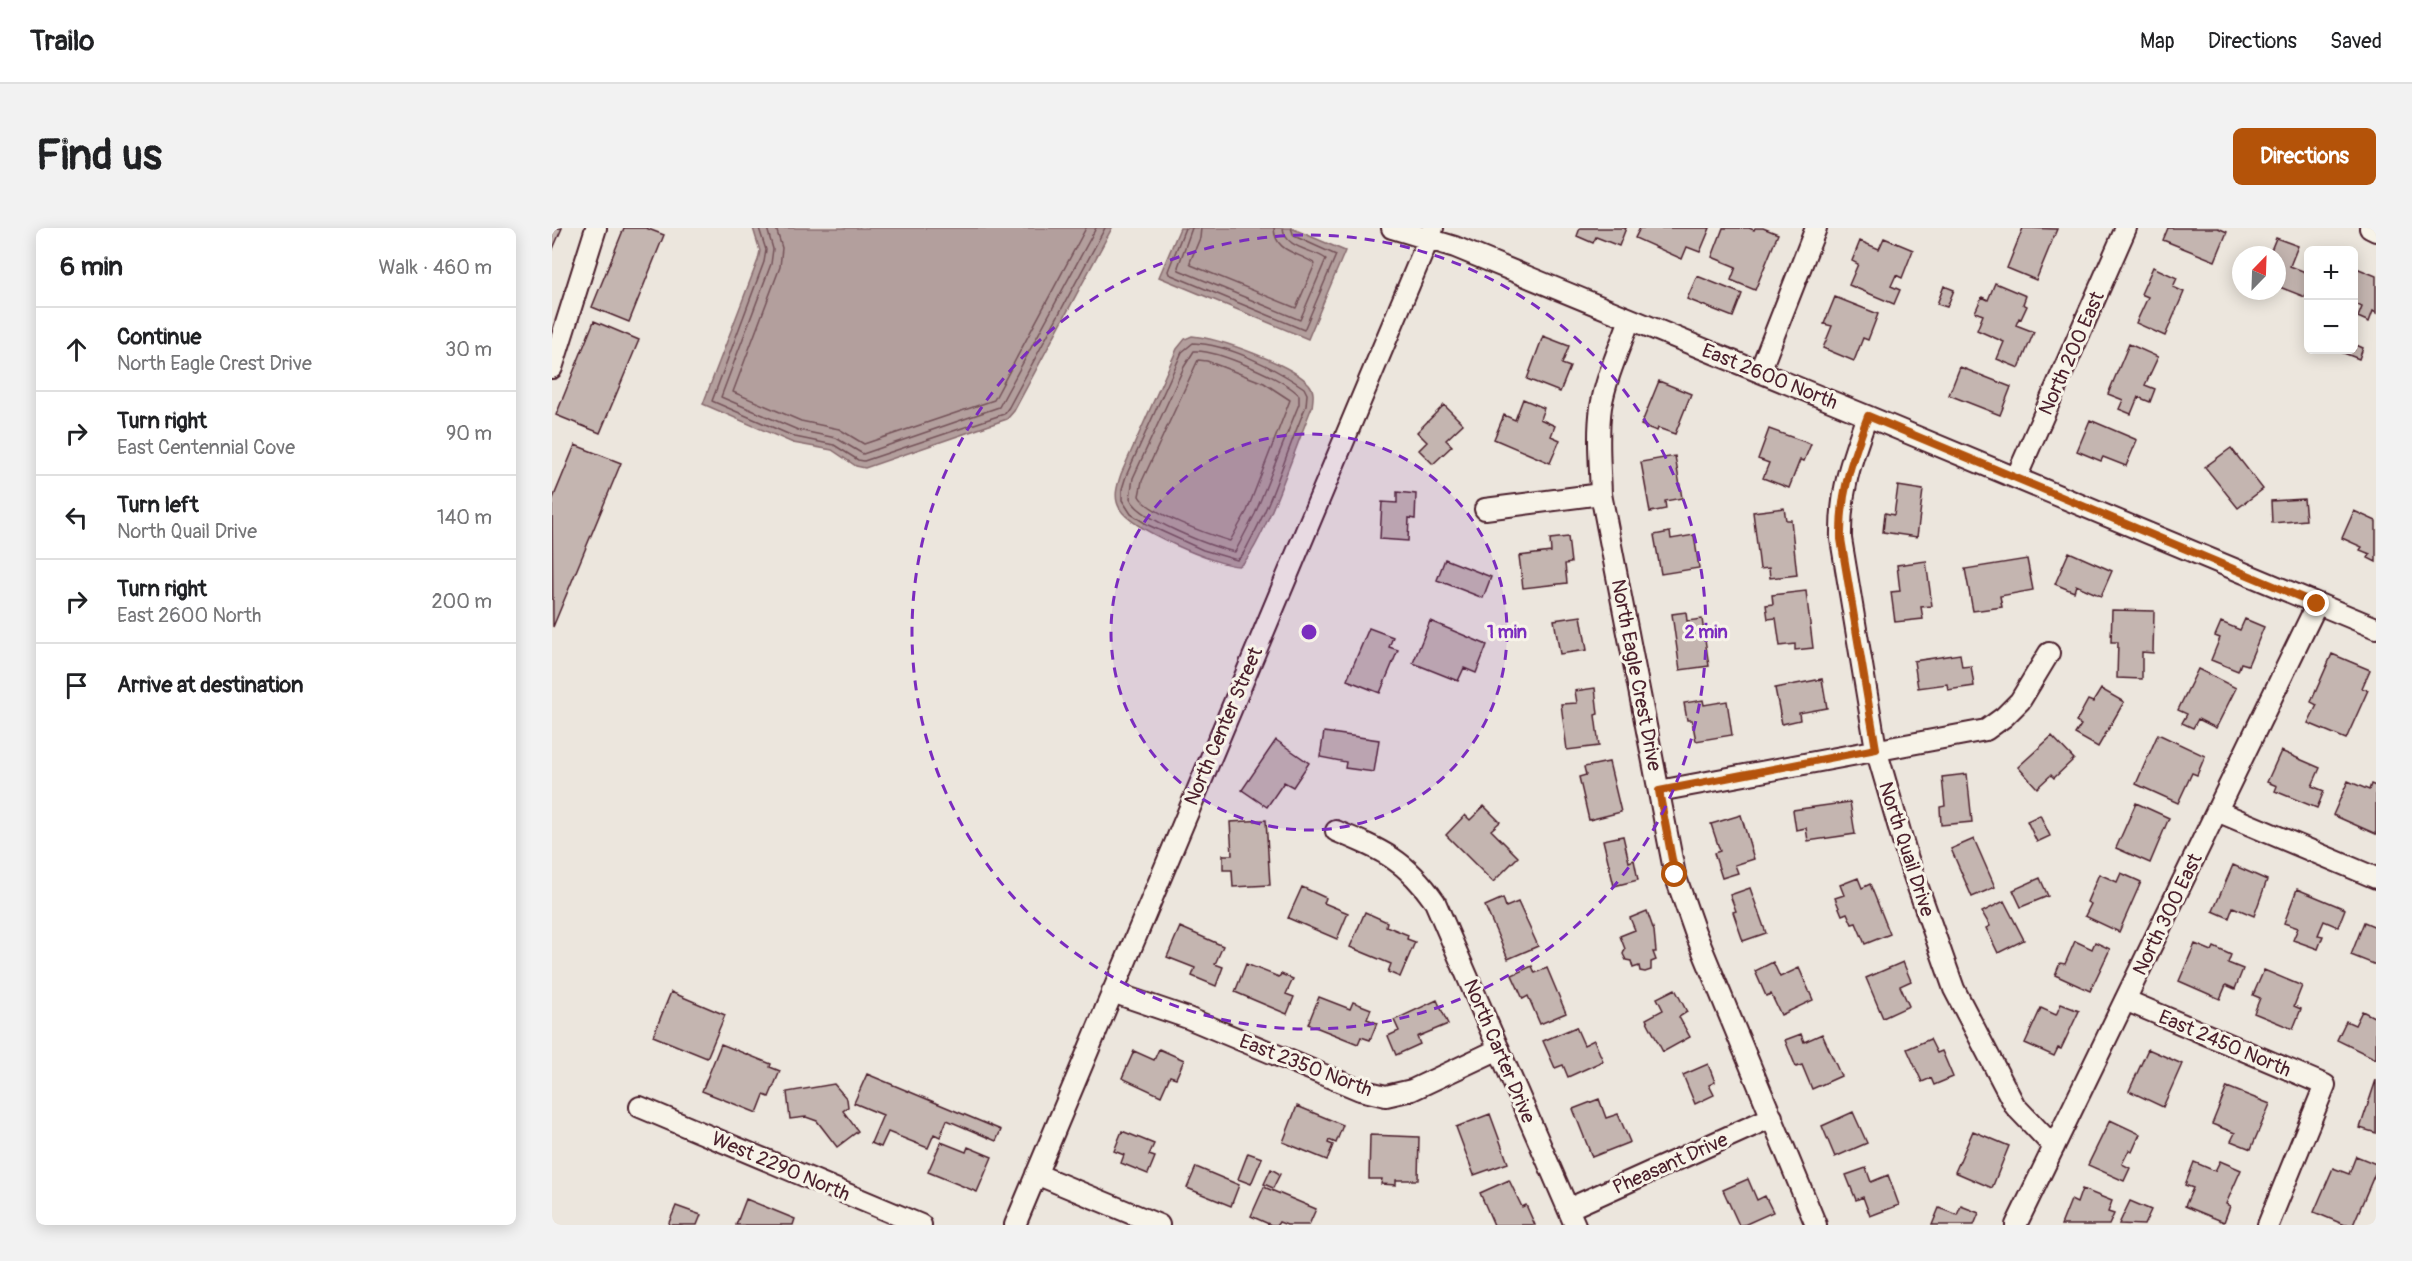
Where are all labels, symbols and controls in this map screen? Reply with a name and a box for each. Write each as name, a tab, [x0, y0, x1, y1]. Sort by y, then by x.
text: Trailo	[30, 24, 94, 59]
text: Map	[2140, 28, 2175, 55]
text: Directions	[2208, 28, 2297, 55]
text: Saved	[2330, 28, 2382, 55]
button: Directions	[2233, 128, 2376, 185]
text: Find us	[36, 130, 162, 182]
north arrow	[2232, 246, 2286, 300]
map controls	[2304, 246, 2358, 354]
button: +	[2304, 246, 2358, 300]
text: 6 min	[60, 251, 123, 283]
text: Walk · 460 m	[378, 255, 492, 280]
street label: North 200 East	[2033, 287, 2110, 419]
button: −	[2304, 300, 2358, 354]
text: Continue	[117, 323, 201, 351]
icon: ahead	[60, 333, 93, 366]
text: 30 m	[445, 337, 492, 362]
street label: East 2600 North	[1698, 338, 1841, 415]
text: North Eagle Crest Drive	[117, 351, 312, 376]
text: Turn right	[117, 407, 207, 435]
icon: right	[60, 417, 93, 450]
text: 90 m	[446, 421, 492, 446]
text: East Centennial Cove	[117, 435, 295, 460]
text: Turn left	[117, 491, 199, 519]
icon: left	[60, 501, 93, 534]
text: 140 m	[437, 505, 492, 530]
text: North Quail Drive	[117, 519, 257, 544]
text: Turn right	[117, 575, 207, 603]
street label: North Eagle Crest Drive	[1606, 577, 1667, 773]
icon: right	[60, 585, 93, 618]
text: 200 m	[431, 589, 492, 614]
route end	[2303, 590, 2329, 616]
text: East 2600 North	[117, 603, 261, 628]
text: 1 min	[1487, 621, 1527, 644]
text: 2 min	[1684, 621, 1728, 644]
centre of rings	[1299, 622, 1319, 642]
street label: North Center Street	[1179, 642, 1268, 809]
icon: arrive	[60, 669, 93, 702]
text: Arrive at destination	[117, 671, 303, 699]
street label: North Quail Drive	[1873, 779, 1940, 920]
street label: North 300 East	[2127, 848, 2208, 979]
route start	[1661, 861, 1687, 887]
street label: North Carter Drive	[1458, 975, 1541, 1127]
street label: East 2450 North	[2155, 1004, 2295, 1083]
street label: East 2350 North	[1236, 1029, 1376, 1102]
street label: West 2290 North	[708, 1126, 854, 1207]
street label: Pheasant Drive	[1609, 1127, 1732, 1200]

